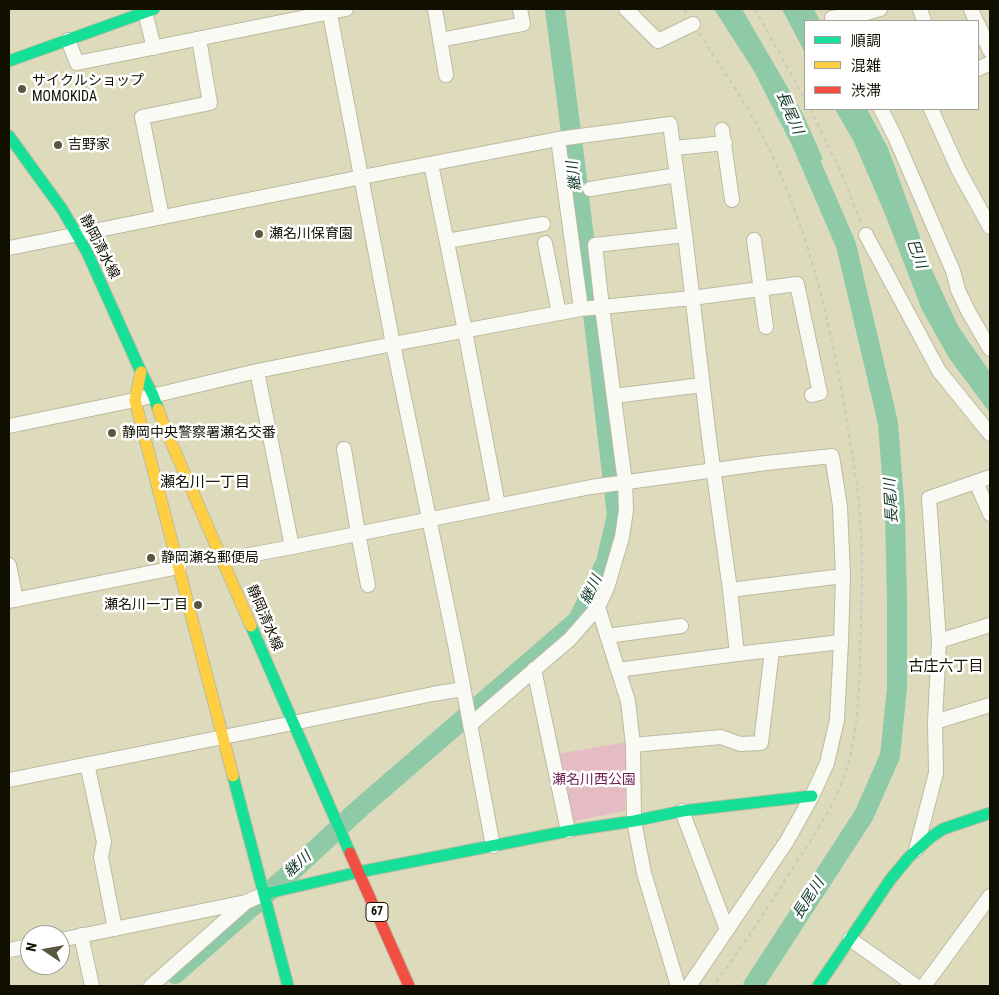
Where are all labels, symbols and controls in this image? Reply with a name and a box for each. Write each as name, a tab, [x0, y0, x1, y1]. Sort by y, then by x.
legend	[804, 20, 979, 110]
text: 順調	[851, 32, 881, 50]
text: 混雑	[851, 57, 881, 75]
place label: サイクルショップ MOMOKIDA	[32, 73, 144, 105]
text: 渋滞	[851, 82, 881, 100]
marker: サイクルショップ MOMOKIDA	[16, 83, 28, 95]
water label: 長尾川	[772, 89, 806, 137]
place label: 吉野家	[68, 137, 110, 153]
marker: 吉野家	[52, 139, 64, 151]
water label: 継川	[564, 160, 586, 192]
street label: 静岡清水線	[76, 212, 122, 282]
place label: 瀬名川保育園	[269, 226, 353, 242]
marker: 瀬名川保育園	[253, 228, 265, 240]
water label: 巴川	[902, 237, 930, 271]
place label: 静岡中央警察署瀬名交番	[122, 425, 276, 441]
marker: 静岡中央警察署瀬名交番	[106, 427, 118, 439]
district label: 瀬名川一丁目	[160, 474, 250, 492]
water label: 長尾川	[882, 478, 902, 524]
place label: 静岡瀬名郵便局	[161, 550, 259, 566]
marker: 静岡瀬名郵便局	[145, 552, 157, 564]
water label: 継川	[577, 573, 607, 607]
street label: 静岡清水線	[243, 583, 285, 653]
place label: 瀬名川一丁目	[104, 597, 188, 613]
marker: 瀬名川一丁目	[192, 599, 204, 611]
district label: 古庄六丁目	[909, 658, 983, 676]
park label: 瀬名川西公園	[552, 772, 636, 788]
water label: 継川	[281, 848, 315, 882]
water label: 長尾川	[789, 875, 829, 923]
road number: 67	[366, 902, 388, 922]
north arrow	[20, 925, 70, 975]
text: N	[23, 941, 40, 953]

